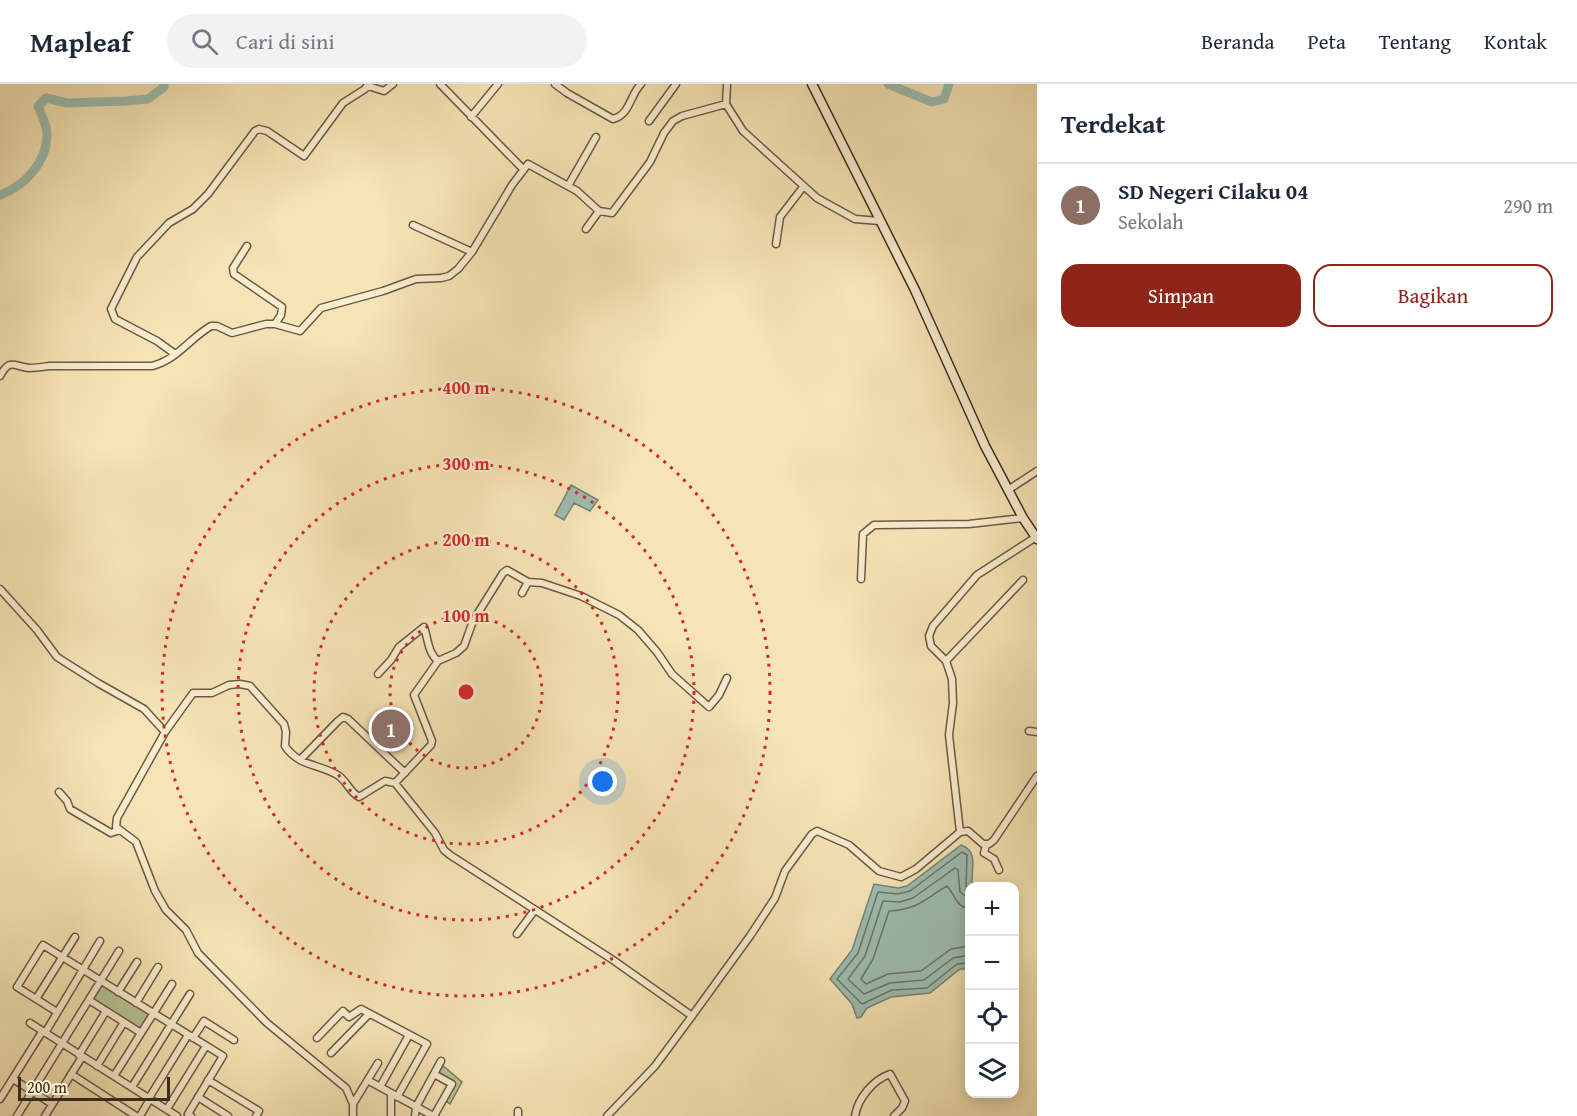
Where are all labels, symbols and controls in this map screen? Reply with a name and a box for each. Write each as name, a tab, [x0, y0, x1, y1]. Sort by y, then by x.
search box	[167, 14, 587, 68]
text: Mapleaf	[30, 21, 131, 62]
icon: search	[188, 25, 221, 58]
text: Cari di sini	[236, 25, 335, 57]
text: Beranda	[1201, 26, 1274, 57]
text: Peta	[1307, 26, 1346, 57]
text: Tentang	[1379, 26, 1451, 57]
text: Kontak	[1484, 26, 1547, 57]
text: Terdekat	[1061, 104, 1165, 143]
text: SD Negeri Cilaku 04	[1118, 175, 1309, 207]
text: 1	[1075, 191, 1086, 220]
text: 290 m	[1503, 191, 1553, 220]
text: Sekolah	[1118, 207, 1183, 236]
button: Simpan	[1061, 264, 1301, 327]
button: Bagikan	[1313, 264, 1553, 327]
text: 400 m	[442, 374, 490, 401]
text: 300 m	[442, 450, 490, 477]
text: 200 m	[442, 526, 490, 553]
text: 100 m	[442, 602, 490, 629]
centre of rings	[456, 682, 476, 702]
pin: 1	[372, 706, 410, 752]
your location	[588, 767, 617, 796]
map controls	[965, 882, 1019, 1098]
button: +	[965, 882, 1019, 936]
button: −	[965, 936, 1019, 990]
button: locate	[965, 990, 1019, 1044]
button: layers	[965, 1044, 1019, 1098]
scale bar	[18, 1074, 170, 1102]
text: 200 m	[27, 1075, 67, 1099]

